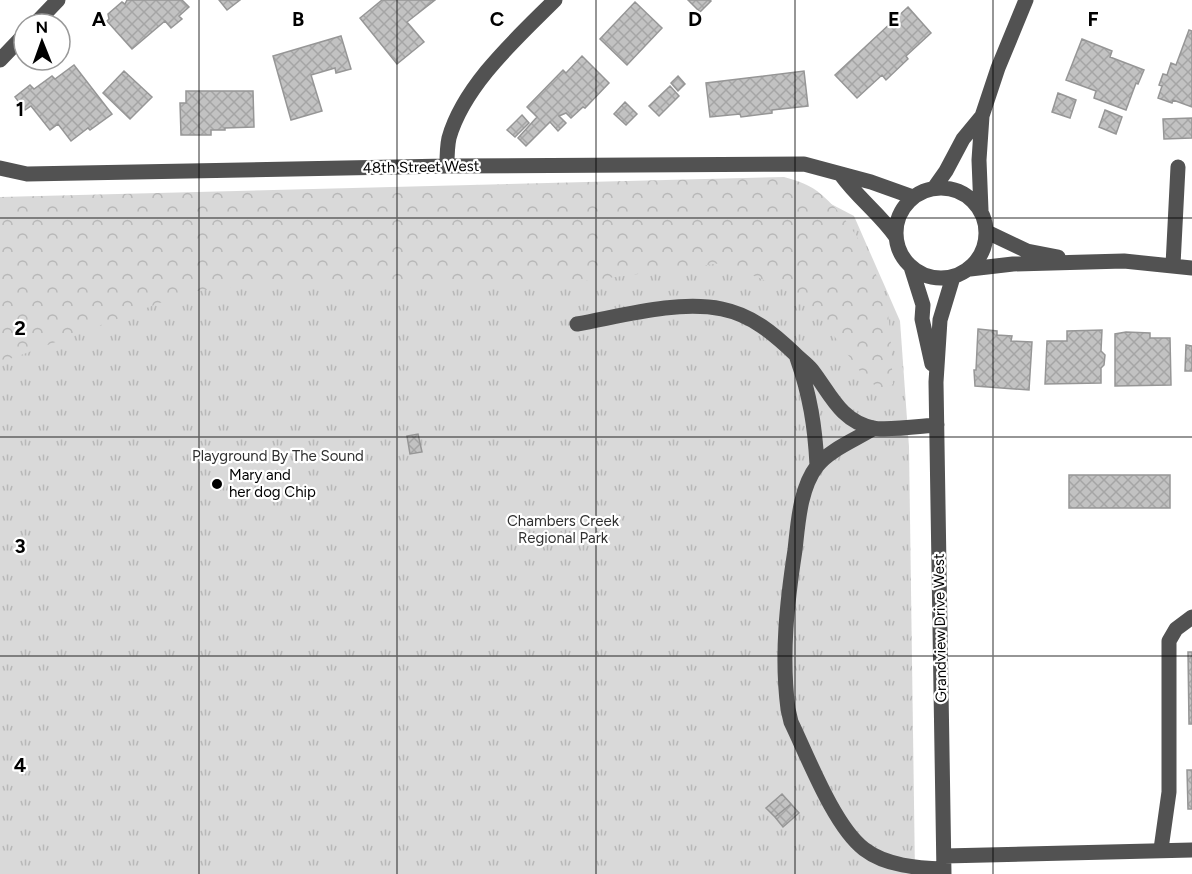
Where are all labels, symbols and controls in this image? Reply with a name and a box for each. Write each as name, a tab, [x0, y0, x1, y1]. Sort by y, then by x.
text: A	[92, 7, 107, 31]
text: B	[292, 7, 304, 31]
text: C	[490, 7, 504, 31]
text: D	[688, 7, 702, 31]
text: E	[888, 7, 900, 31]
text: F	[1087, 7, 1099, 31]
north arrow	[12, 12, 72, 72]
text: N	[35, 18, 48, 37]
text: 1	[16, 97, 24, 121]
street label: 48th Street West	[363, 157, 480, 177]
text: 2	[14, 316, 26, 340]
park label: Playground By The Sound	[192, 447, 364, 465]
place label: Mary and her dog Chip	[229, 466, 316, 501]
marker: Mary and her dog Chip	[210, 477, 224, 491]
park label: Chambers Creek Regional Park	[507, 512, 620, 547]
text: 3	[14, 534, 26, 558]
street label: Grandview Drive West	[930, 553, 950, 703]
text: 4	[14, 753, 27, 777]

